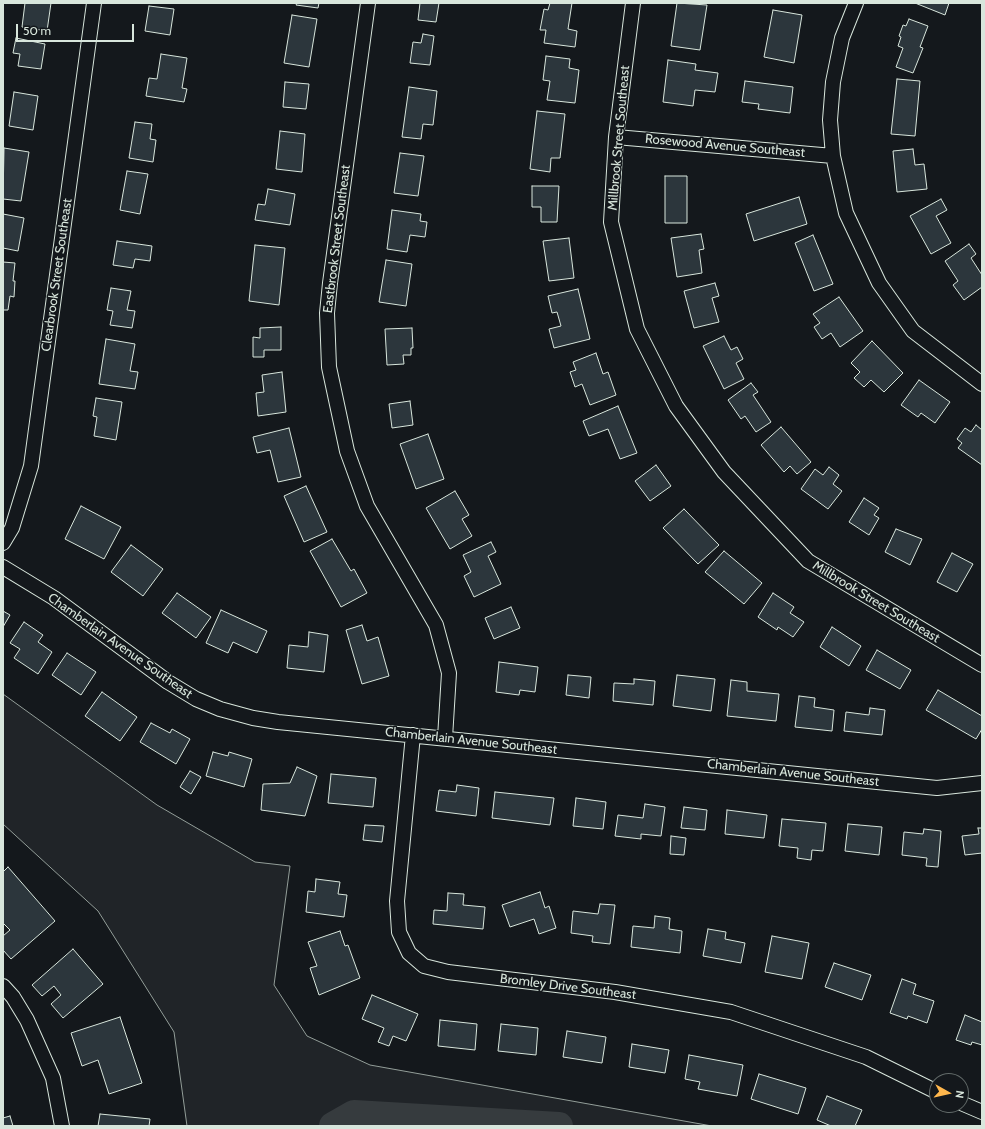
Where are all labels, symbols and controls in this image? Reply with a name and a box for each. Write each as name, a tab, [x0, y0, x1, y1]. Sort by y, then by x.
scale bar	[18, 16, 136, 42]
text: 50 m	[23, 23, 51, 38]
street label: Millbrook Street Southeast	[605, 65, 633, 211]
street label: Rosewood Avenue Southeast	[644, 131, 806, 161]
street label: Eastbrook Street Southeast	[320, 164, 354, 314]
street label: Clearbrook Street Southeast	[39, 198, 75, 352]
street label: Millbrook Street Southeast	[810, 558, 942, 646]
street label: Chamberlain Avenue Southeast	[45, 590, 195, 702]
street label: Chamberlain Avenue Southeast	[384, 724, 558, 758]
street label: Chamberlain Avenue Southeast	[706, 756, 880, 790]
street label: Bromley Drive Southeast	[499, 971, 637, 1003]
north arrow	[929, 1073, 969, 1113]
text: N	[952, 1090, 967, 1099]

